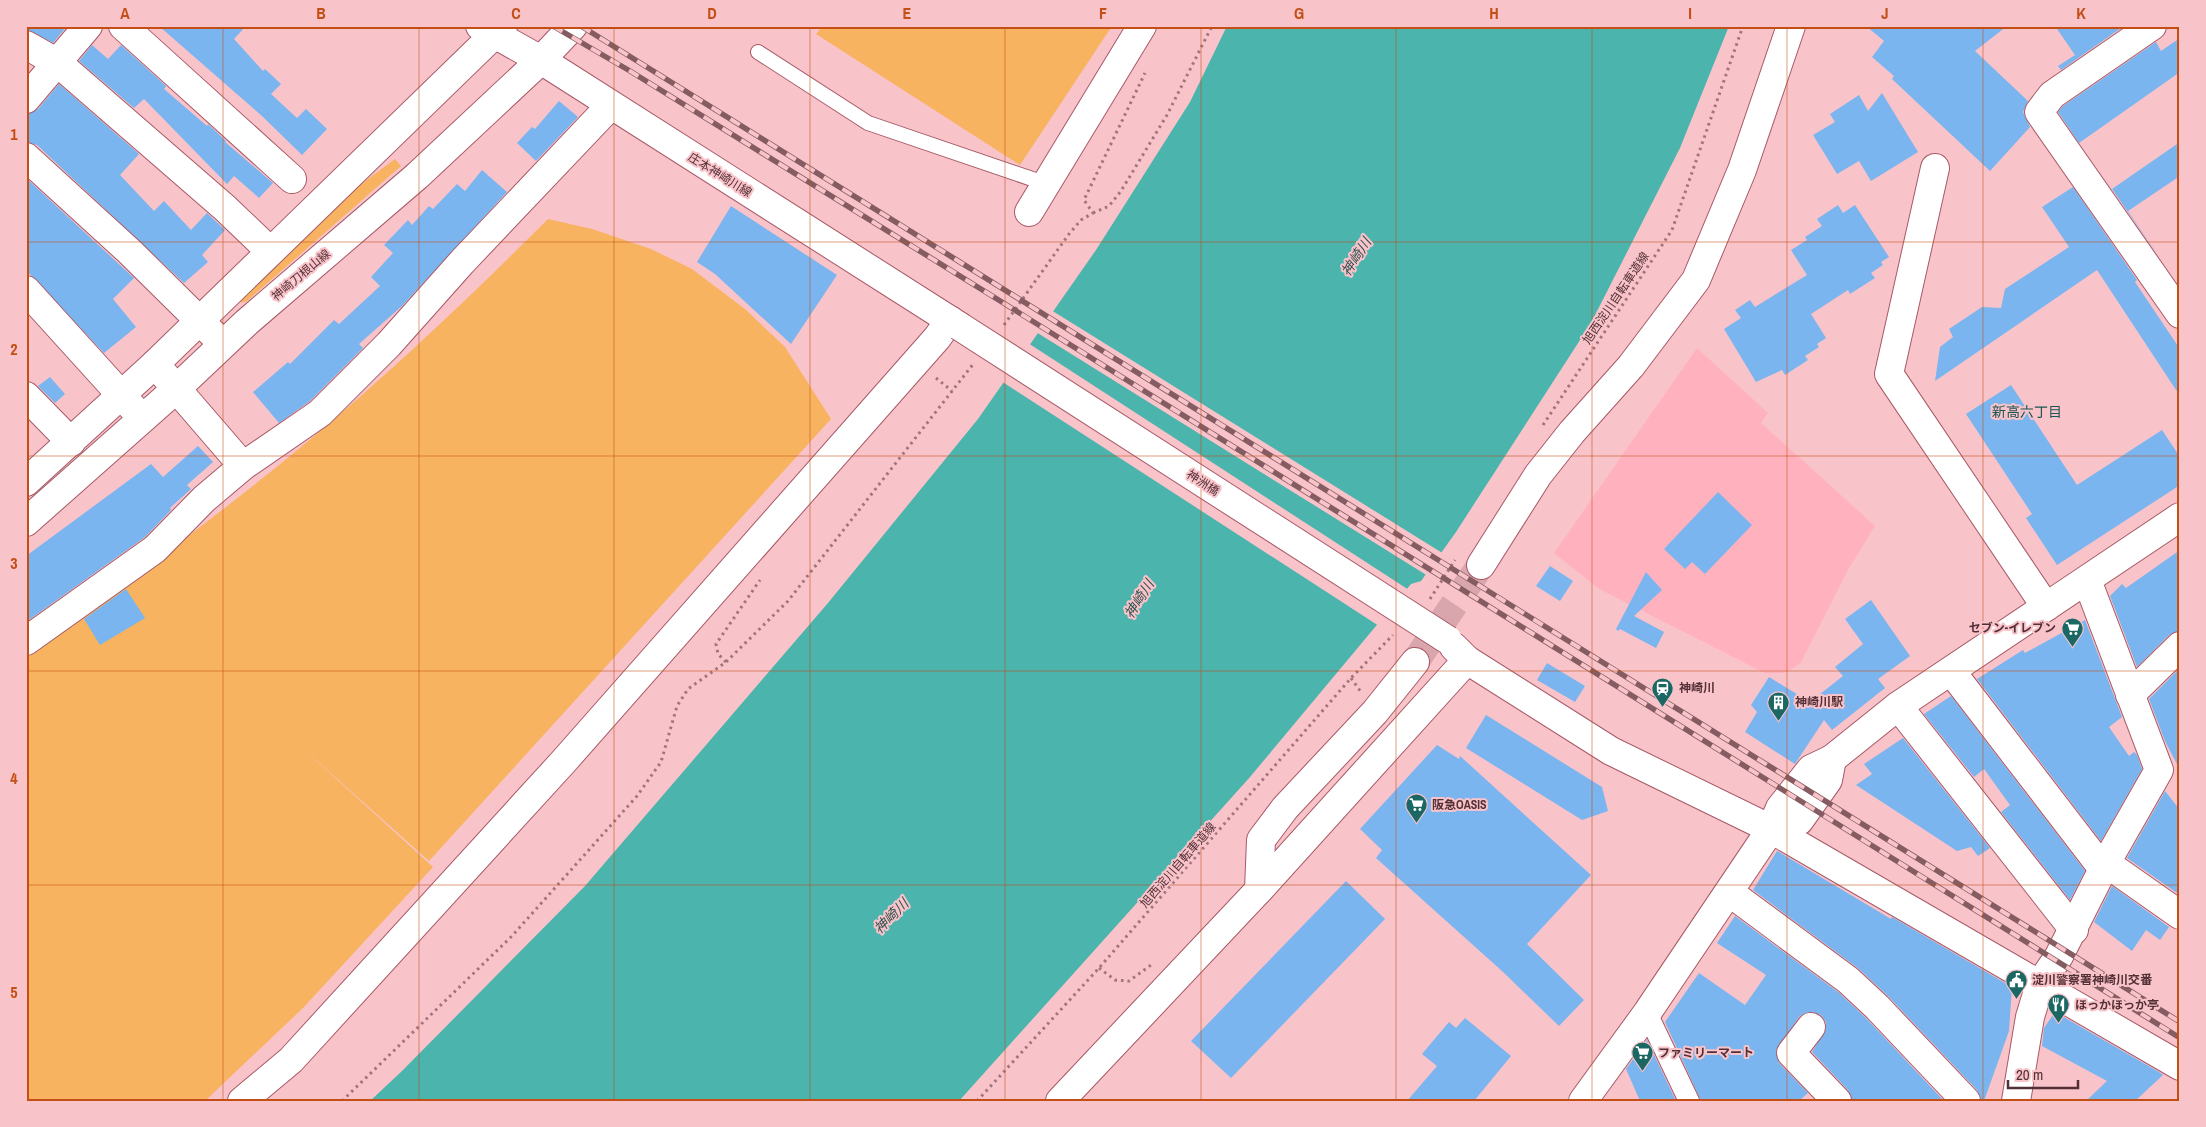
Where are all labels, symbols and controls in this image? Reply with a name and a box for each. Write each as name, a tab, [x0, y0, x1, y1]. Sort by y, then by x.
text: A	[120, 2, 130, 24]
text: B	[316, 2, 326, 24]
text: C	[511, 2, 521, 24]
text: D	[707, 2, 717, 24]
text: E	[903, 2, 912, 24]
text: F	[1099, 2, 1107, 24]
text: G	[1294, 2, 1304, 24]
text: H	[1489, 2, 1499, 24]
text: I	[1688, 2, 1692, 24]
text: J	[1881, 2, 1889, 24]
text: K	[2076, 2, 2086, 24]
text: 1	[10, 123, 18, 145]
street label: 庄本神崎川線	[685, 149, 755, 201]
water label: 神崎川	[1337, 233, 1376, 280]
street label: 神崎刀根山線	[268, 246, 334, 304]
street label: 旭西淀川自転車道線	[1579, 249, 1653, 347]
text: 2	[10, 338, 18, 360]
district label: 新高六丁目	[1992, 403, 2062, 421]
street label: 神洲橋	[1184, 466, 1222, 500]
text: 3	[10, 552, 18, 574]
water label: 神崎川	[1120, 575, 1159, 622]
supermarket icon: セブン-イレブン	[2060, 616, 2084, 647]
place label: セブン-イレブン	[1969, 620, 2056, 636]
station icon: 神崎川	[1651, 676, 1675, 707]
place label: 神崎川	[1679, 680, 1715, 696]
building icon: 神崎川駅	[1767, 690, 1791, 721]
place label: 神崎川駅	[1795, 694, 1843, 710]
text: 4	[10, 767, 18, 789]
supermarket icon: 阪急OASIS	[1404, 793, 1428, 824]
place label: 阪急OASIS	[1432, 797, 1487, 813]
street label: 旭西淀川自転車道線	[1137, 819, 1219, 911]
water label: 神崎川	[870, 893, 914, 937]
public building icon: 淀川警察署神崎川交番	[2004, 968, 2028, 999]
place label: 淀川警察署神崎川交番	[2032, 972, 2153, 988]
text: 5	[10, 981, 18, 1003]
restaurant icon: ほっかほっか亭	[2047, 993, 2071, 1024]
place label: ほっかほっか亭	[2075, 997, 2159, 1013]
supermarket icon: ファミリーマート	[1630, 1041, 1654, 1072]
place label: ファミリーマート	[1658, 1045, 1754, 1061]
scale bar	[2008, 1057, 2078, 1089]
text: 20 m	[2016, 1064, 2043, 1085]

